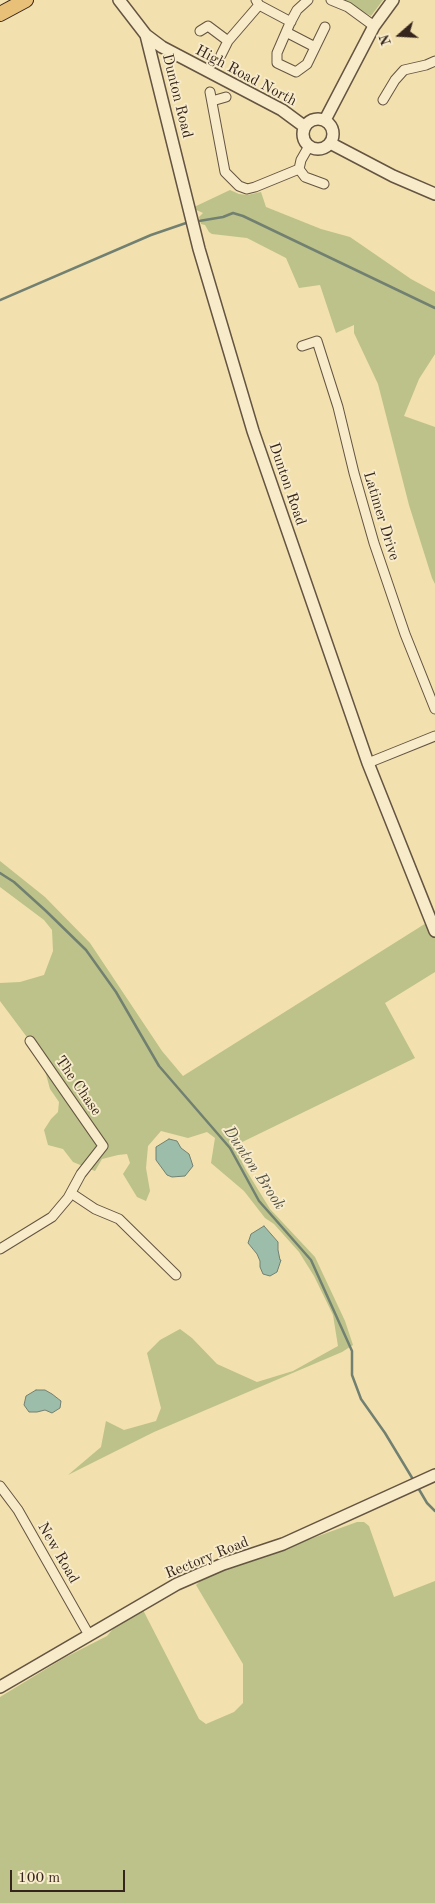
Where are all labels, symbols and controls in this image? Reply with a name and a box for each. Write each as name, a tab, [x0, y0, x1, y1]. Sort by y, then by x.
north arrow	[375, 10, 425, 60]
text: N	[377, 33, 394, 47]
street label: High Road North	[192, 42, 300, 110]
street label: Dunton Road	[158, 52, 196, 140]
street label: Dunton Road	[264, 440, 310, 528]
street label: Latimer Drive	[359, 469, 403, 563]
street label: The Chase	[51, 1053, 105, 1119]
water label: Dunton Brook	[219, 1122, 289, 1214]
street label: New Road	[33, 1519, 83, 1587]
street label: Rectory Road	[163, 1533, 251, 1583]
scale bar	[12, 1860, 128, 1892]
text: 100 m	[18, 1871, 60, 1886]

